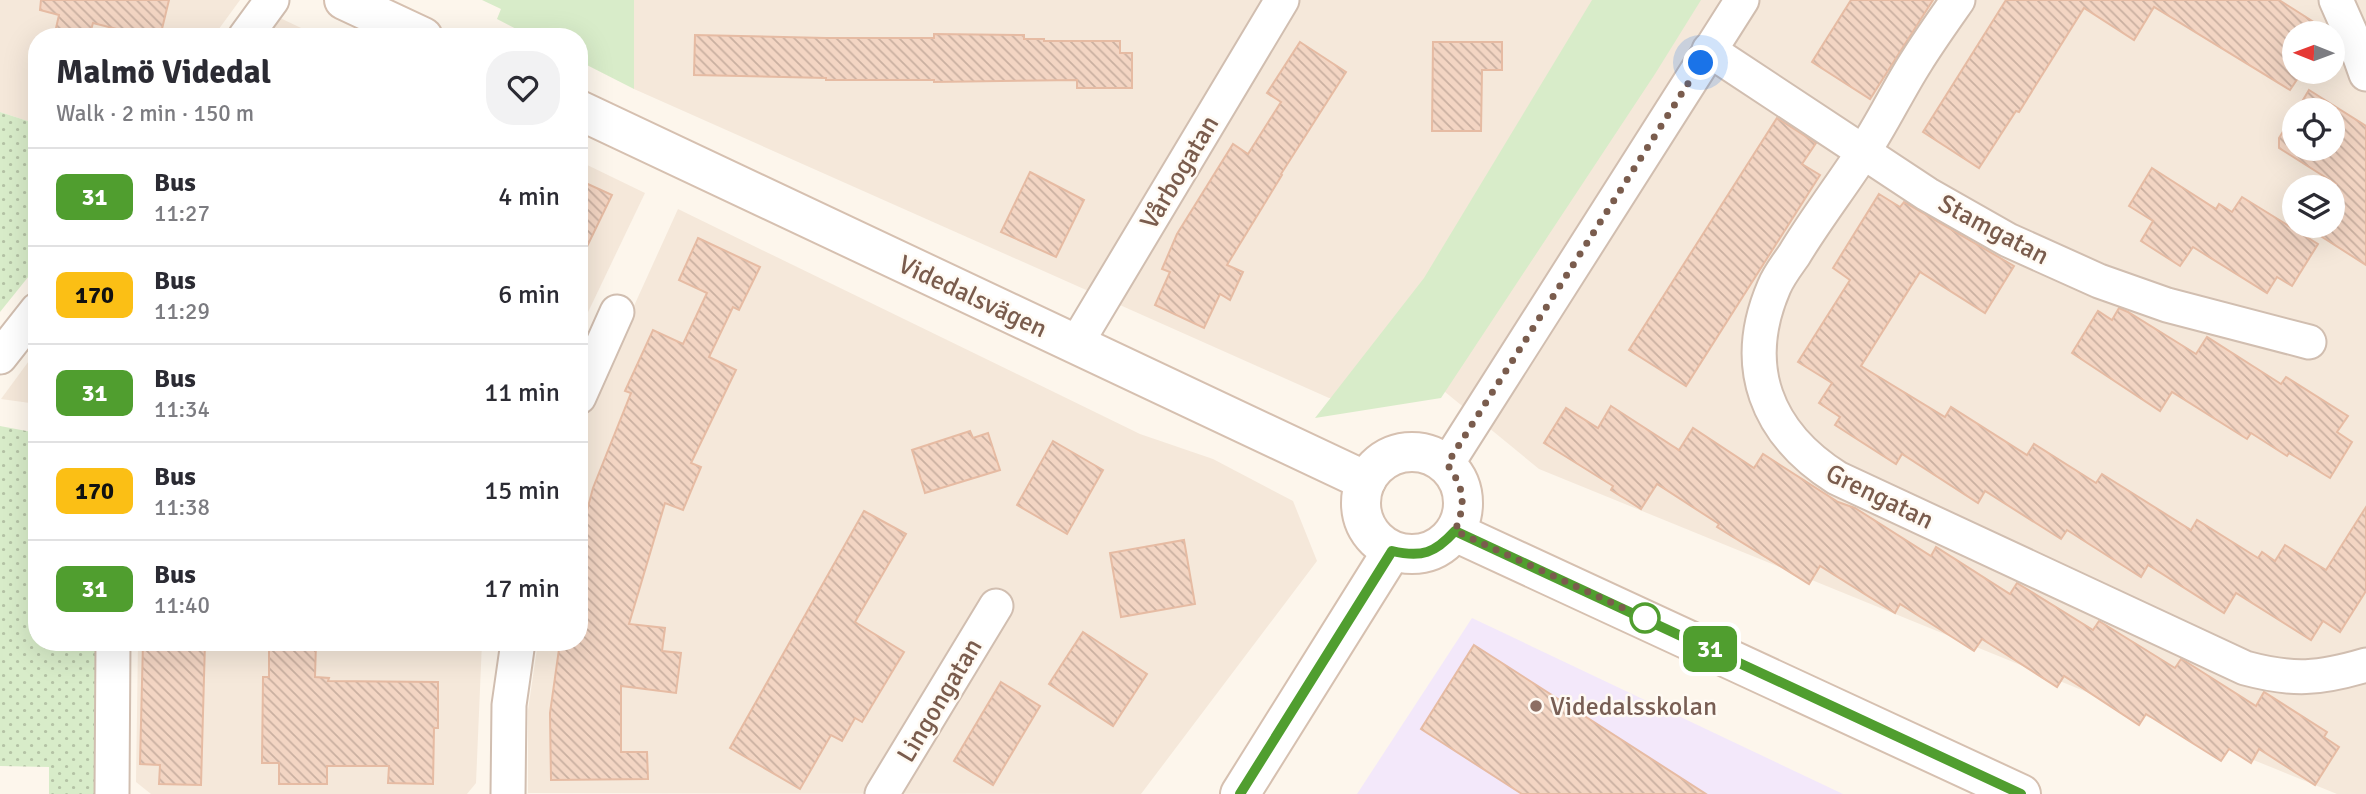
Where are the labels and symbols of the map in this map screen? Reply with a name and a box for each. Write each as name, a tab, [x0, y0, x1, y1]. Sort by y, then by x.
north arrow	[2282, 21, 2345, 84]
your location	[1683, 45, 1718, 80]
street label: Vårbogatan	[1133, 110, 1226, 235]
street label: Stamgatan	[1933, 187, 2054, 272]
street label: Videdalsvägen	[893, 248, 1052, 345]
street label: Grengatan	[1820, 457, 1939, 537]
unlabelled marker	[1630, 603, 1660, 633]
line badge: 31	[1678, 626, 1742, 672]
street label: Lingongatan	[890, 633, 989, 768]
place label: Videdalsskolan	[1550, 691, 1717, 723]
marker: Videdalsskolan	[1528, 698, 1544, 714]

